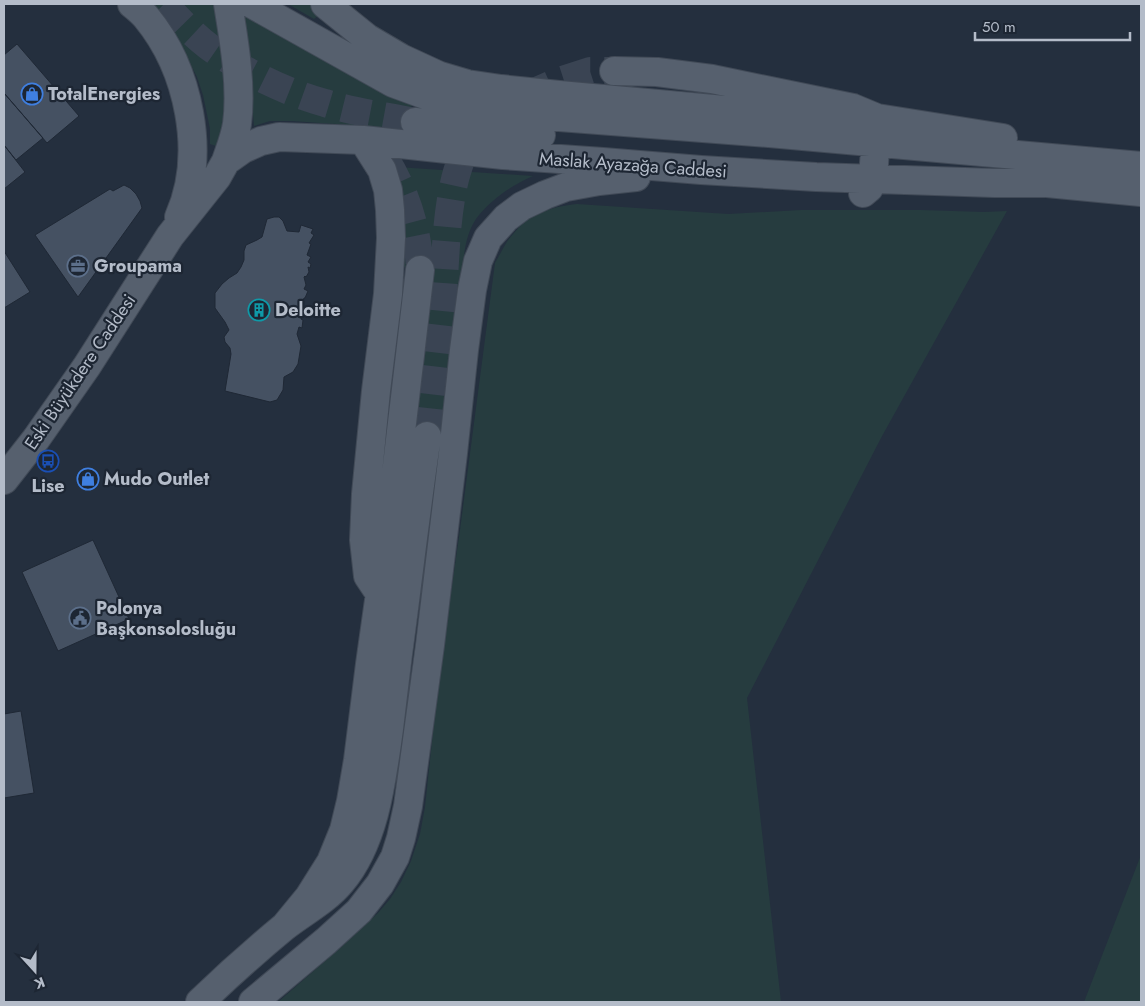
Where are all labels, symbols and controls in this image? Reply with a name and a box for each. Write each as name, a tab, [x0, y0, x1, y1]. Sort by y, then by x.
scale bar	[975, 10, 1130, 42]
text: 50 m	[982, 16, 1016, 38]
place label: TotalEnergies	[48, 81, 160, 107]
shop icon: TotalEnergies	[20, 82, 44, 106]
street label: Maslak Ayazağa Caddesi	[538, 145, 728, 185]
place label: Groupama	[94, 253, 182, 279]
office icon: Groupama	[66, 254, 90, 278]
street label: Eski Büyükdere Caddesi	[18, 289, 142, 455]
place label: Deloitte	[275, 297, 341, 323]
building icon: Deloitte	[247, 298, 271, 322]
bus stop icon: Lise	[36, 449, 60, 473]
place label: Mudo Outlet	[104, 466, 210, 492]
shop icon: Mudo Outlet	[76, 467, 100, 491]
place label: Lise	[32, 473, 65, 499]
place label: Polonya Başkonsolosluğu	[96, 595, 236, 642]
public building icon: Polonya Başkonsolosluğu	[68, 606, 92, 630]
north arrow	[10, 946, 60, 996]
text: K	[31, 972, 48, 994]

